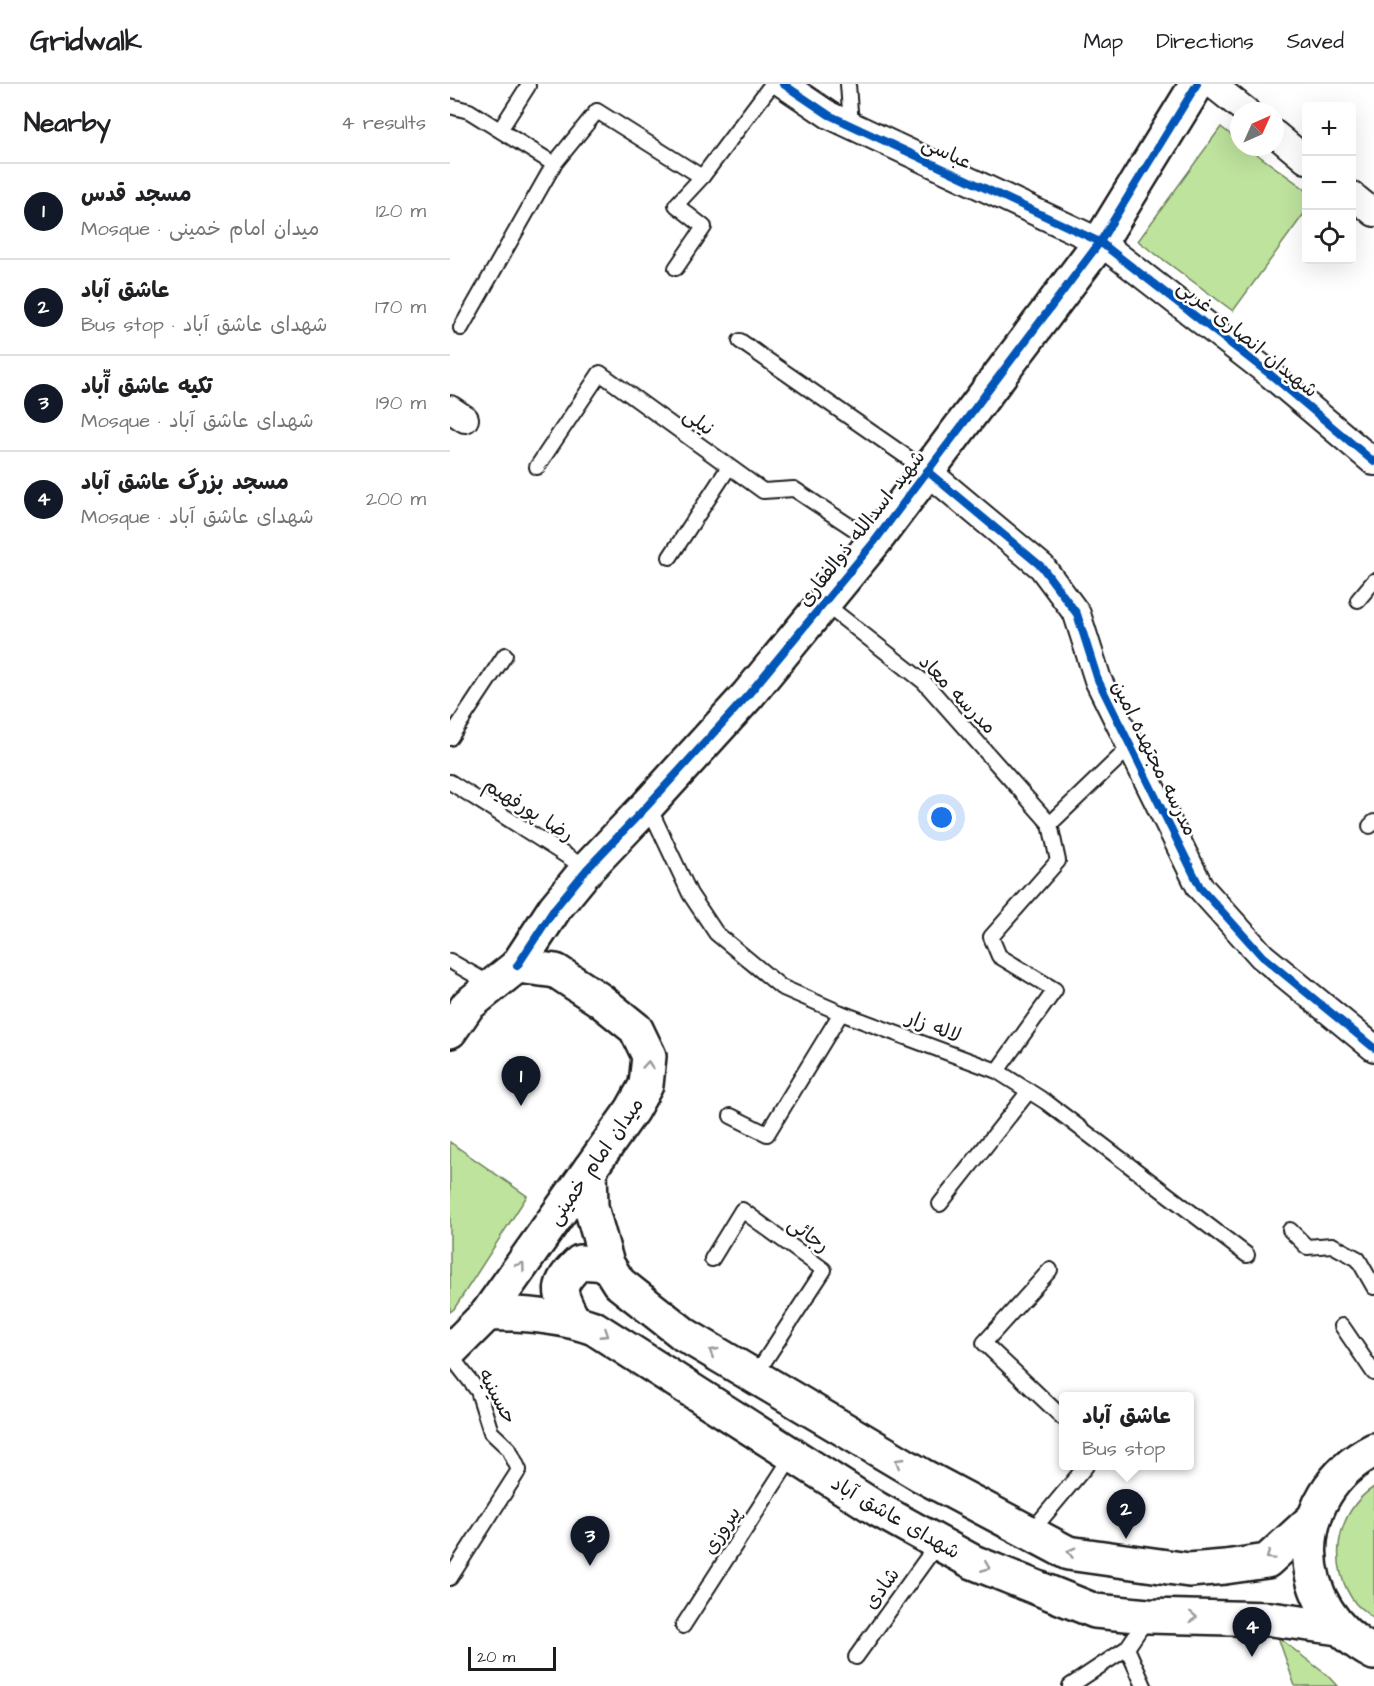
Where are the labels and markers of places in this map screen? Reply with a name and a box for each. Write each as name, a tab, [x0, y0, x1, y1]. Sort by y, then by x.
pin: 1	[502, 1056, 540, 1106]
pin: 2	[1106, 1490, 1146, 1539]
pin: 3	[570, 1516, 610, 1566]
pin: 4	[1232, 1608, 1272, 1657]

